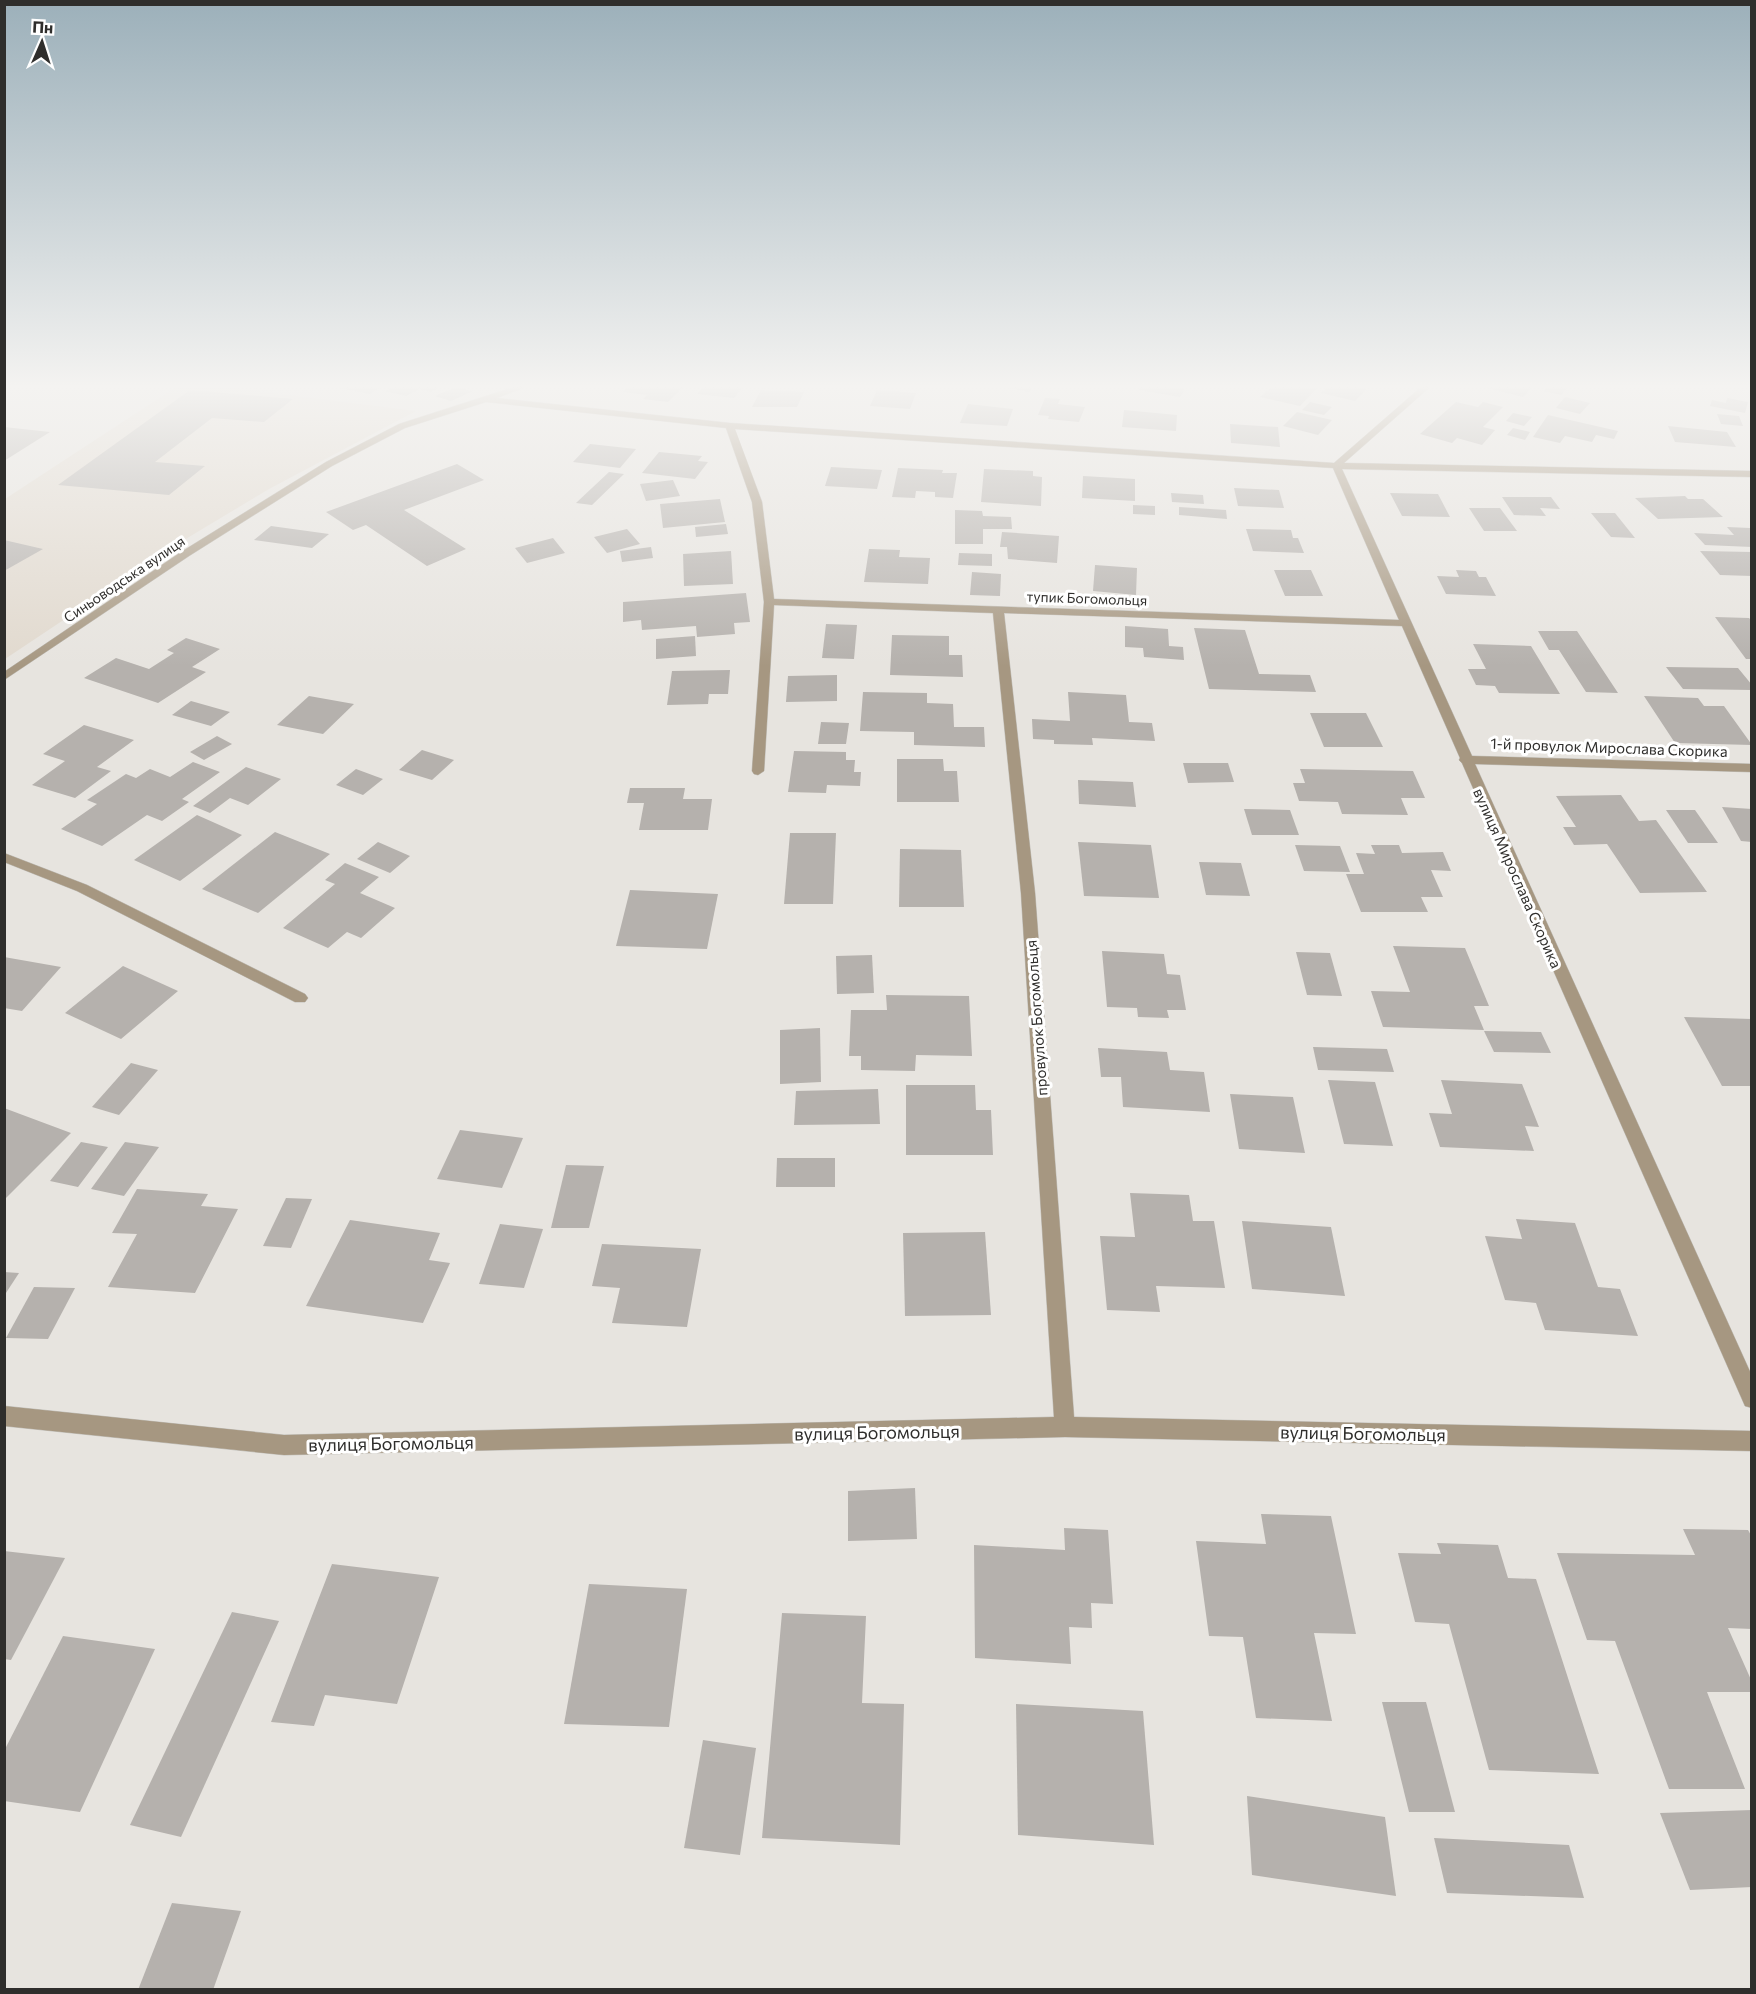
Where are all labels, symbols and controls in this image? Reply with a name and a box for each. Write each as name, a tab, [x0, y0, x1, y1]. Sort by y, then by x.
north arrow	[12, 12, 72, 72]
text: Пн	[32, 16, 54, 37]
street label: Синьоводська вулиця	[60, 532, 188, 626]
street label: тупик Богомольця	[1026, 587, 1148, 609]
street label: 1-й провулок Мирослава Скорика	[1490, 734, 1728, 760]
street label: вулиця Мирослава Скорика	[1470, 785, 1566, 971]
street label: провулок Богомольця	[1022, 939, 1050, 1097]
street label: вулиця Богомольця	[794, 1420, 960, 1444]
street label: вулиця Богомольця	[1280, 1421, 1446, 1445]
street label: вулиця Богомольця	[308, 1431, 474, 1455]

